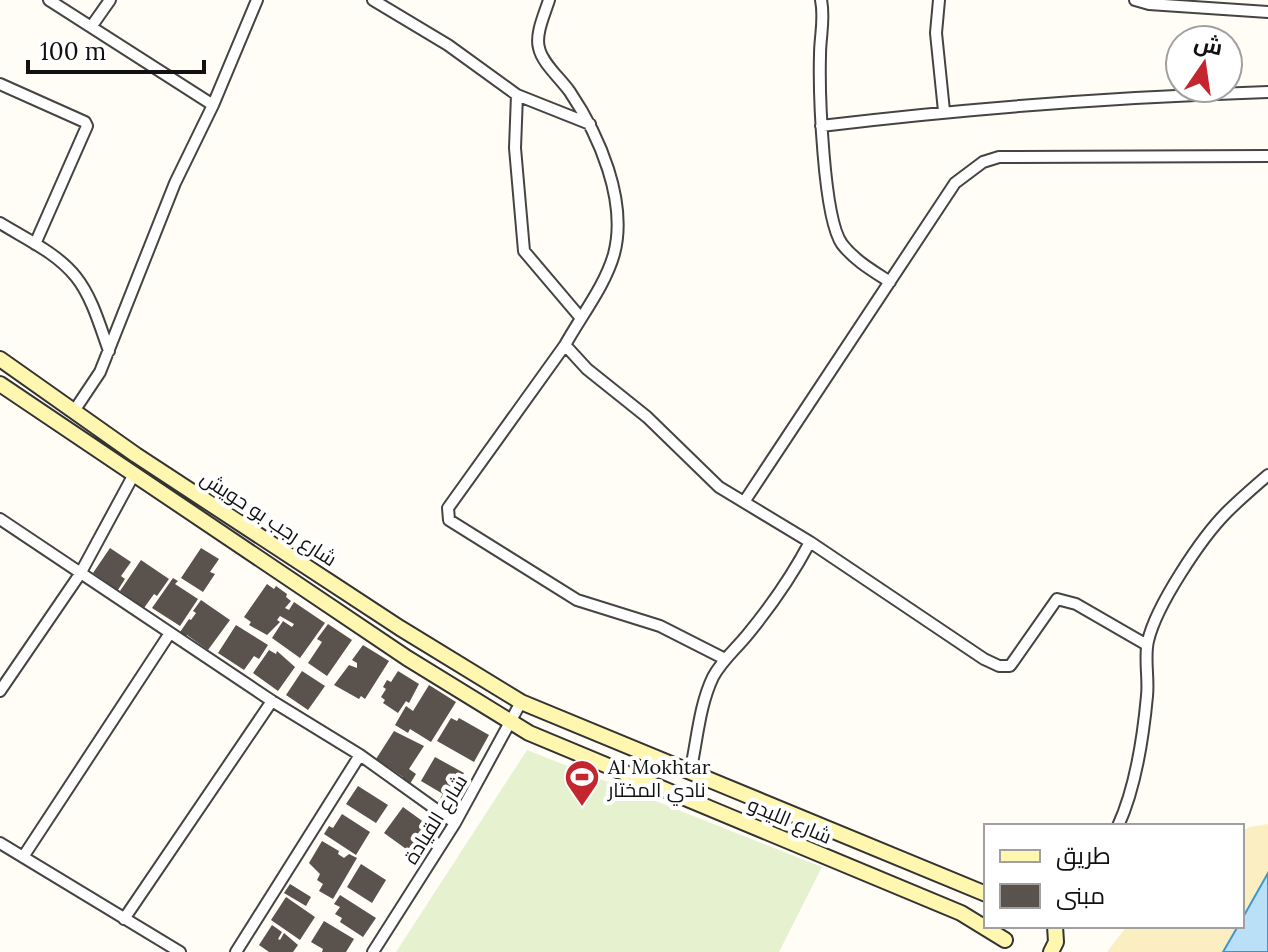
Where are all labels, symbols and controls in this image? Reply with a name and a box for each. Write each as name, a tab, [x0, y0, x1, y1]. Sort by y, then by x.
scale bar	[28, 24, 204, 74]
north arrow	[1164, 24, 1244, 104]
text: ش	[1192, 28, 1225, 61]
text: 100 m	[40, 36, 106, 67]
street label: شارع رجب بو حويش	[195, 465, 342, 573]
place label: Al Mokhtar نادي المختار	[607, 754, 711, 806]
sports icon: Al Mokhtar نادي المختار	[563, 758, 601, 808]
street label: شارع القيادة	[398, 770, 474, 869]
street label: شارع الليدو	[744, 791, 836, 851]
legend	[984, 824, 1244, 928]
text: طريق	[1056, 840, 1111, 871]
text: مبنى	[1056, 880, 1105, 911]

